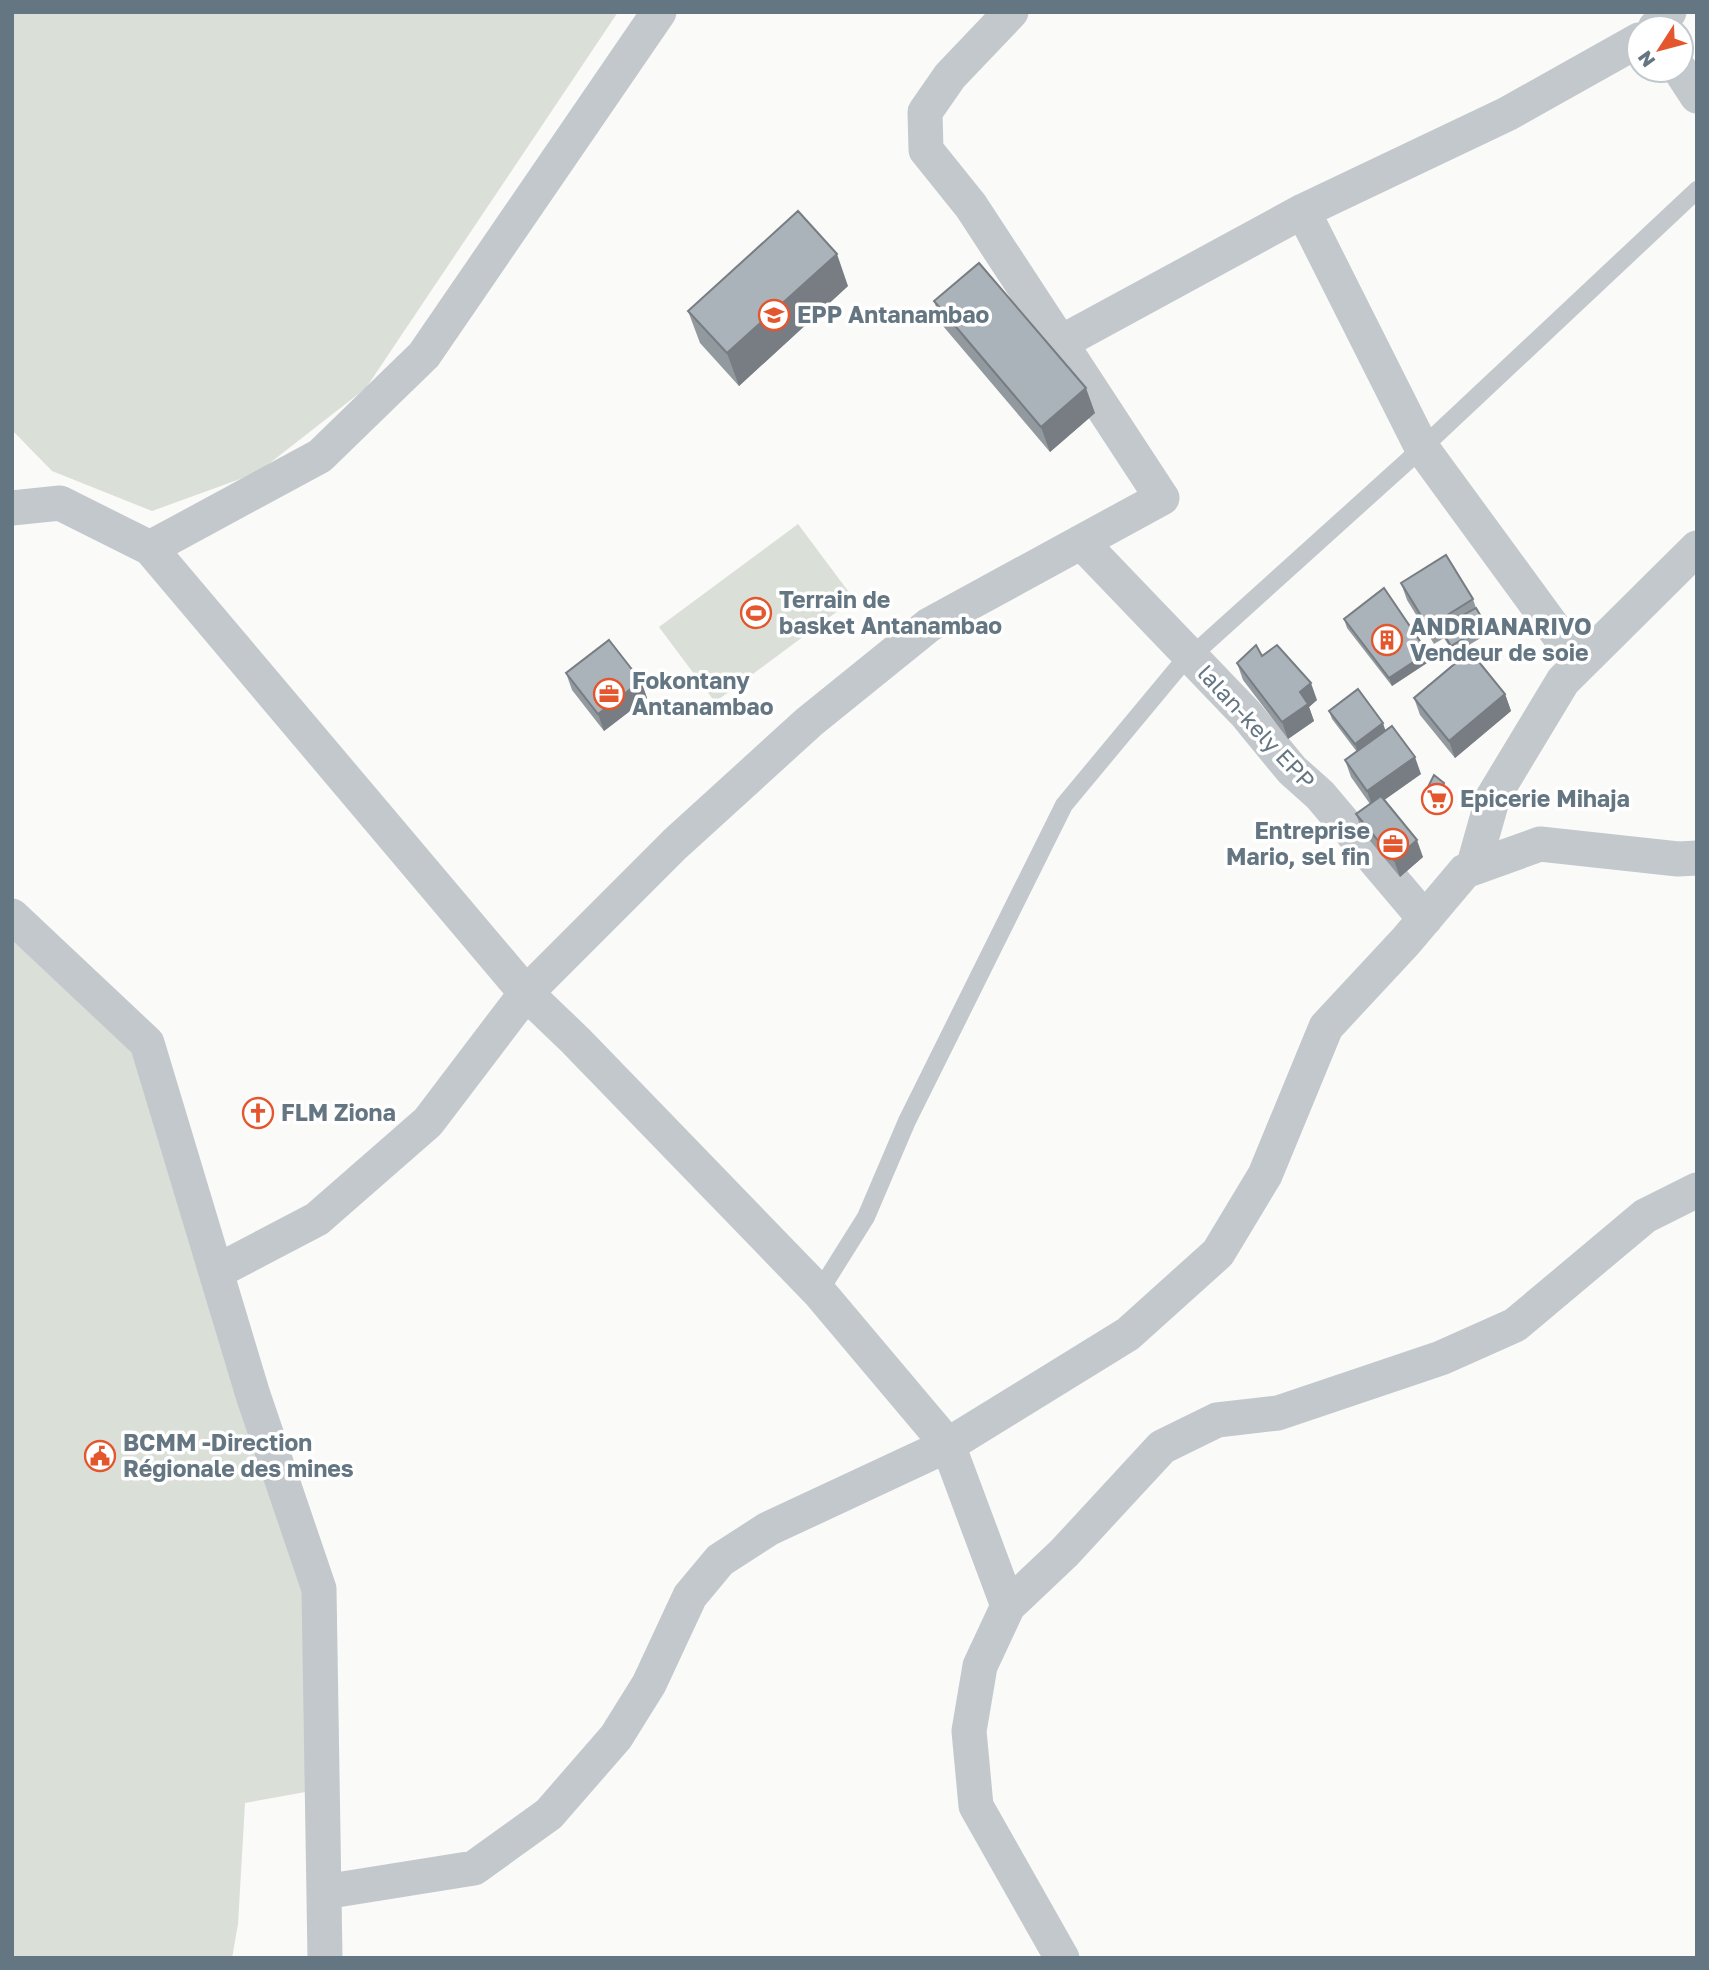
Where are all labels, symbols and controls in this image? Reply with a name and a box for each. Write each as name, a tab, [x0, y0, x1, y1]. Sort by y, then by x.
north arrow	[1625, 14, 1695, 84]
text: N	[1632, 47, 1659, 72]
school or university icon: EPP Antanambao	[757, 298, 791, 332]
place label: EPP Antanambao	[797, 300, 990, 328]
place label: Terrain de basket Antanambao	[779, 585, 1002, 639]
sports icon: Terrain de basket Antanambao	[739, 596, 773, 630]
place label: ANDRIANARIVO Vendeur de soie	[1410, 612, 1592, 666]
building icon: ANDRIANARIVO Vendeur de soie	[1370, 623, 1404, 657]
street label: lalan-kely EPP	[1192, 659, 1321, 794]
place label: Fokontany Antanambao	[632, 666, 774, 720]
office icon: Fokontany Antanambao	[592, 677, 626, 711]
supermarket icon: Epicerie Mihaja	[1420, 782, 1454, 816]
place label: Epicerie Mihaja	[1460, 784, 1630, 812]
place label: Entreprise Mario, sel fin	[1226, 816, 1370, 870]
office icon: Entreprise Mario, sel fin	[1376, 827, 1410, 861]
church icon: FLM Ziona	[241, 1096, 275, 1130]
place label: FLM Ziona	[281, 1098, 396, 1126]
place label: BCMM -Direction Régionale des mines	[123, 1428, 354, 1482]
public building icon: BCMM -Direction Régionale des mines	[83, 1439, 117, 1473]

